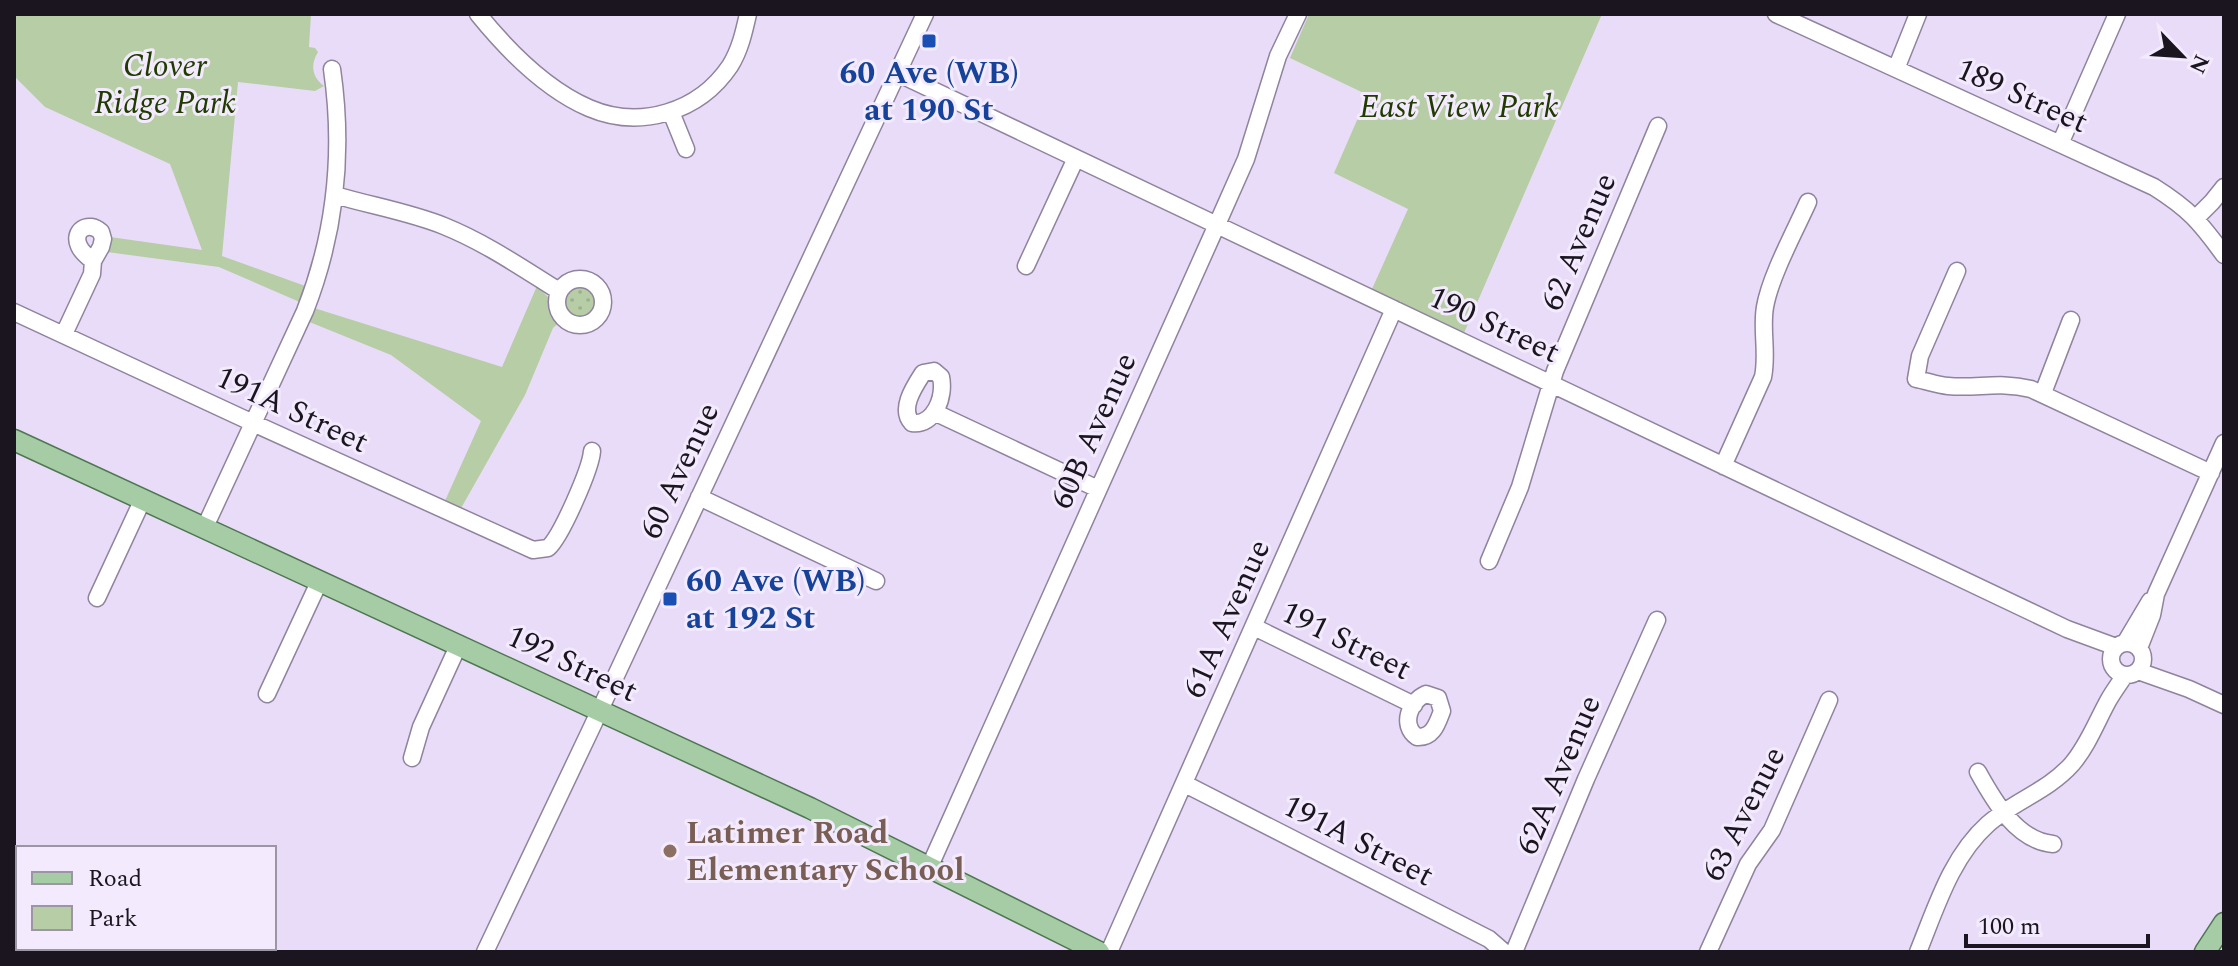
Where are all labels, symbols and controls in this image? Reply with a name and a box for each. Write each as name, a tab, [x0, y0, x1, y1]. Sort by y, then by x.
north arrow	[2142, 16, 2222, 96]
marker: 60 Ave (WB) at 190 St	[920, 32, 938, 50]
park label: Clover Ridge Park	[94, 42, 236, 128]
street label: 189 Street	[1948, 45, 2096, 147]
place label: 60 Ave (WB) at 190 St	[839, 49, 1019, 135]
text: N	[2180, 49, 2218, 79]
park label: East View Park	[1359, 83, 1559, 132]
street label: 62 Avenue	[1528, 165, 1630, 319]
street label: 190 Street	[1420, 273, 1568, 377]
street label: 60B Avenue	[1038, 345, 1150, 517]
street label: 191A Street	[207, 353, 377, 467]
street label: 60 Avenue	[627, 395, 733, 547]
street label: 61A Avenue	[1170, 532, 1284, 706]
place label: 60 Ave (WB) at 192 St	[686, 557, 865, 643]
street label: 191 Street	[1272, 588, 1420, 694]
marker: 60 Ave (WB) at 192 St	[661, 590, 679, 608]
street label: 192 Street	[498, 612, 646, 716]
street label: 62A Avenue	[1503, 687, 1615, 863]
street label: 63 Avenue	[1689, 738, 1799, 890]
street label: 191A Street	[1274, 782, 1442, 900]
place label: Latimer Road Elementary School	[686, 809, 964, 895]
marker: Latimer Road Elementary School	[661, 842, 679, 860]
legend	[16, 846, 276, 950]
text: Road	[88, 861, 142, 897]
scale bar	[1966, 898, 2148, 948]
text: Park	[88, 901, 138, 937]
text: 100 m	[1978, 909, 2041, 945]

